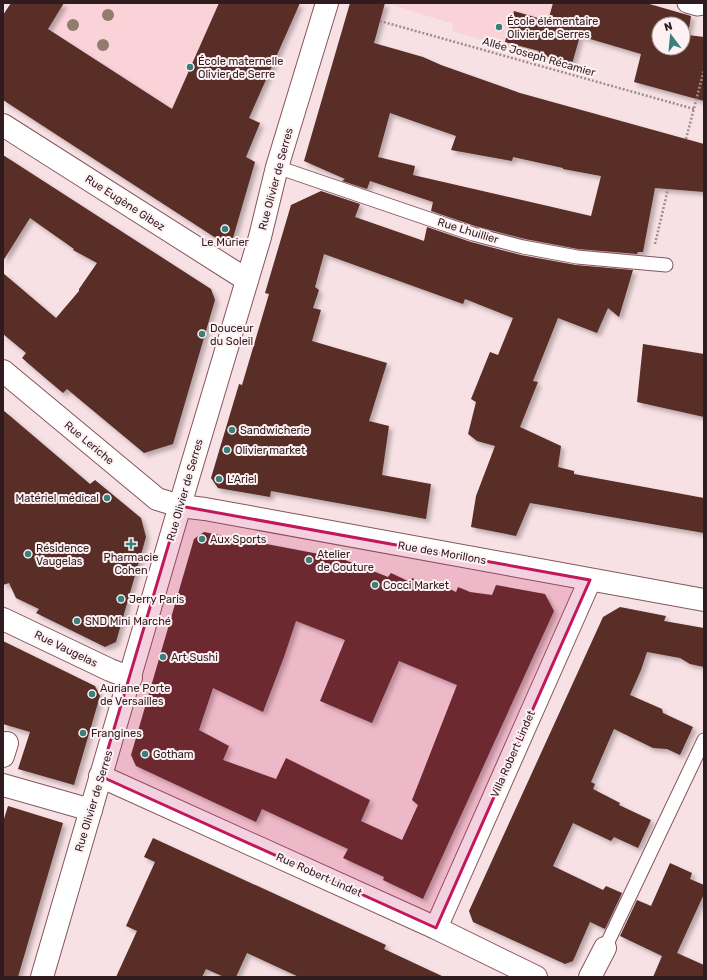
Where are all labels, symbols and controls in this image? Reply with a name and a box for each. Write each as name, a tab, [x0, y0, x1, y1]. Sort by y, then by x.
place label: École élémentaire Olivier de Serres	[507, 15, 598, 41]
north arrow	[651, 16, 691, 56]
text: N	[663, 20, 674, 34]
marker: École élémentaire Olivier de Serres	[494, 22, 504, 32]
street label: Allée Joseph Récamier	[481, 35, 598, 80]
place label: École maternelle Olivier de Serre	[198, 55, 283, 81]
marker: École maternelle Olivier de Serre	[185, 62, 195, 72]
street label: Rue Olivier de Serres	[256, 126, 296, 232]
street label: Rue Eugène Gibez	[83, 172, 168, 234]
street label: Rue Lhuillier	[436, 216, 501, 247]
marker: Le Mûrier	[220, 224, 230, 234]
place label: Le Mûrier	[201, 236, 250, 249]
place label: Douceur du Soleil	[210, 322, 254, 348]
marker: Douceur du Soleil	[197, 329, 207, 339]
street label: Rue Leriche	[62, 419, 116, 467]
place label: Sandwicherie	[240, 424, 310, 437]
marker: Sandwicherie	[227, 425, 237, 435]
street label: Rue Olivier de Serres	[164, 437, 206, 542]
place label: Olivier market	[235, 444, 306, 457]
marker: Olivier market	[222, 445, 232, 455]
place label: L'Ariel	[227, 473, 257, 486]
marker: L'Ariel	[214, 474, 224, 484]
place label: Matériel médical	[15, 492, 99, 505]
marker: Matériel médical	[102, 493, 112, 503]
place label: Aux Sports	[210, 533, 267, 546]
marker: Aux Sports	[197, 534, 207, 544]
marker: Pharmacie Cohen	[126, 539, 136, 549]
street label: Rue des Morillons	[397, 539, 488, 567]
place label: Résidence Vaugelas	[36, 542, 89, 568]
place label: Atelier de Couture	[317, 548, 374, 574]
marker: Résidence Vaugelas	[23, 549, 33, 559]
place label: Pharmacie Cohen	[104, 551, 158, 577]
marker: Atelier de Couture	[304, 555, 314, 565]
place label: Cocci Market	[383, 579, 450, 592]
marker: Cocci Market	[370, 580, 380, 590]
place label: Jerry Paris	[129, 593, 185, 606]
marker: Jerry Paris	[116, 594, 126, 604]
place label: SND Mini Marché	[85, 615, 171, 628]
marker: SND Mini Marché	[72, 616, 82, 626]
street label: Rue Vaugelas	[32, 628, 100, 670]
place label: Art Sushi	[171, 651, 218, 664]
marker: Art Sushi	[158, 652, 168, 662]
place label: Auriane Porte de Versailles	[100, 682, 170, 708]
marker: Auriane Porte de Versailles	[87, 689, 97, 699]
street label: Villa Robert Lindet	[488, 708, 538, 799]
place label: Frangines	[91, 727, 142, 740]
marker: Frangines	[78, 728, 88, 738]
street label: Rue Olivier de Serres	[72, 748, 116, 853]
place label: Gotham	[153, 748, 194, 761]
marker: Gotham	[140, 749, 150, 759]
street label: Rue Robert Lindet	[274, 850, 365, 900]

